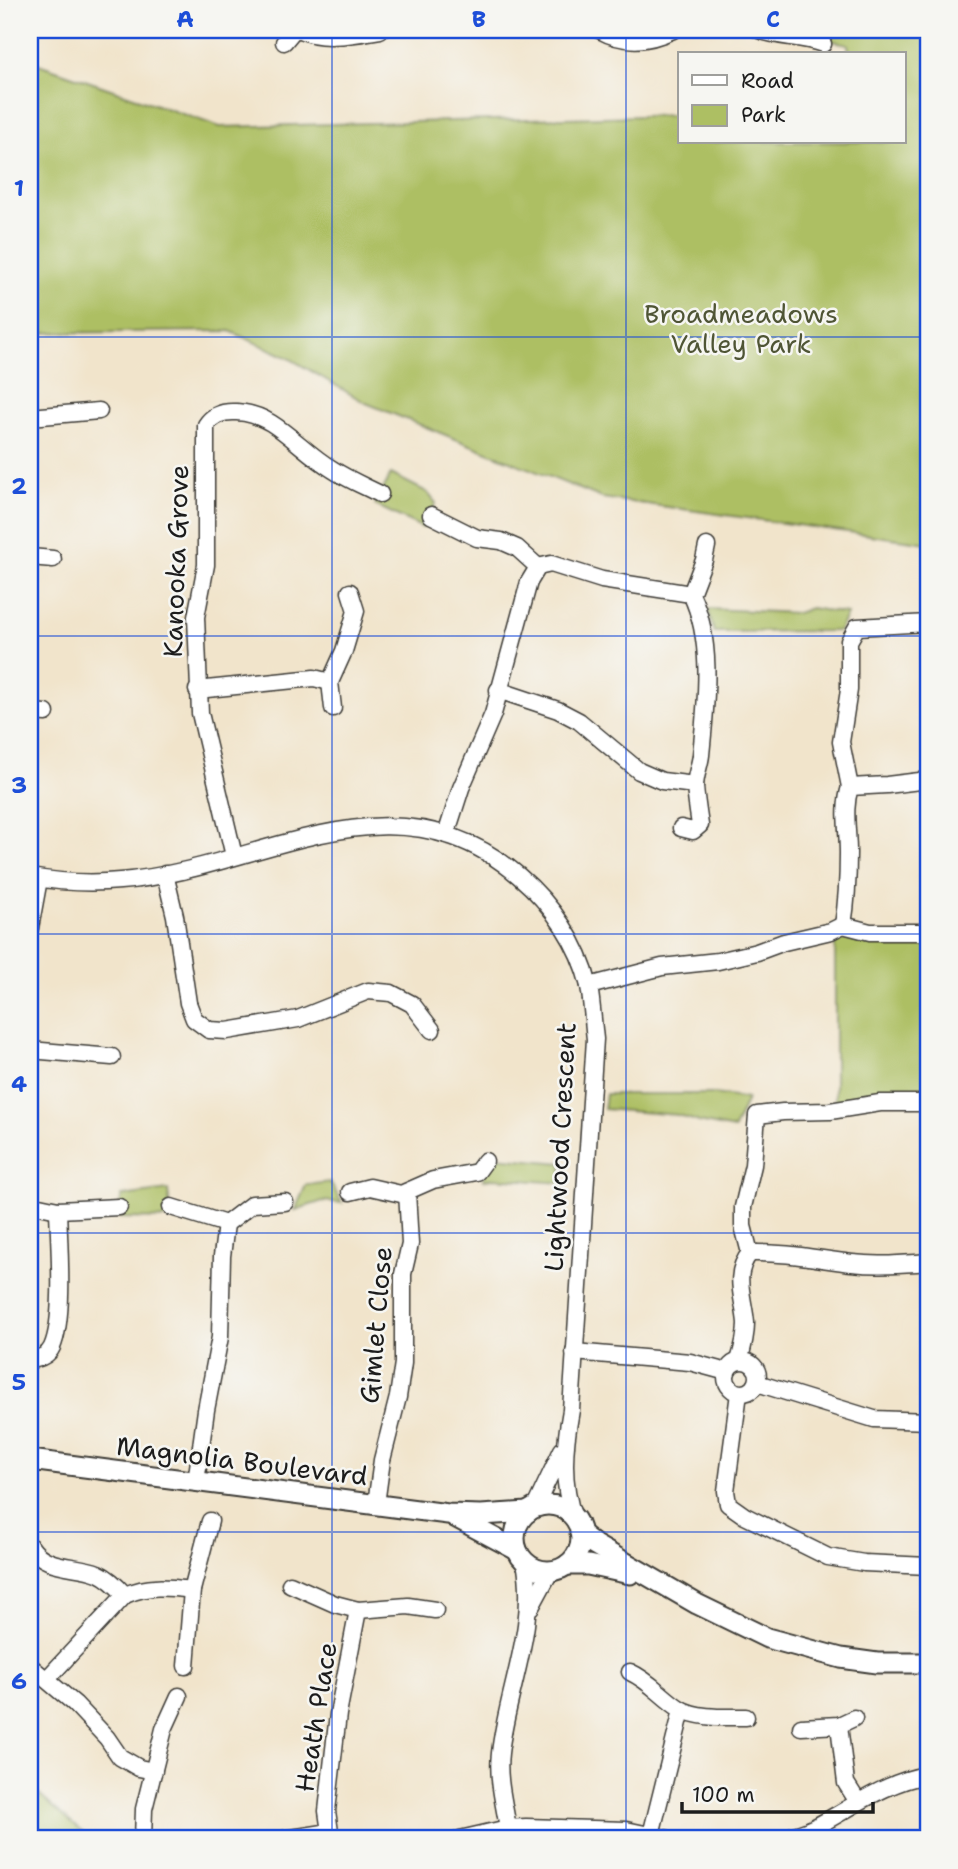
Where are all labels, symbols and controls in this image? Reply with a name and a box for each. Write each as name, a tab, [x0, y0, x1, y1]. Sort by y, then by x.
text: A	[176, 4, 194, 34]
text: B	[472, 4, 486, 34]
text: C	[766, 4, 780, 34]
legend	[678, 52, 906, 144]
text: Road	[741, 67, 794, 95]
text: Park	[741, 101, 786, 129]
text: 1	[14, 173, 24, 203]
park label: Broadmeadows Valley Park	[644, 296, 838, 361]
street label: Kanooka Grove	[155, 464, 196, 658]
text: 2	[11, 471, 27, 501]
text: 3	[11, 770, 27, 800]
street label: Lightwood Crescent	[535, 1021, 584, 1272]
text: 4	[11, 1069, 27, 1099]
street label: Gimlet Close	[351, 1245, 400, 1405]
text: 5	[12, 1367, 26, 1397]
street label: Magnolia Boulevard	[115, 1428, 370, 1493]
street label: Heath Place	[286, 1639, 345, 1794]
text: 6	[11, 1666, 27, 1696]
scale bar	[682, 1771, 872, 1815]
text: 100 m	[692, 1781, 755, 1809]

